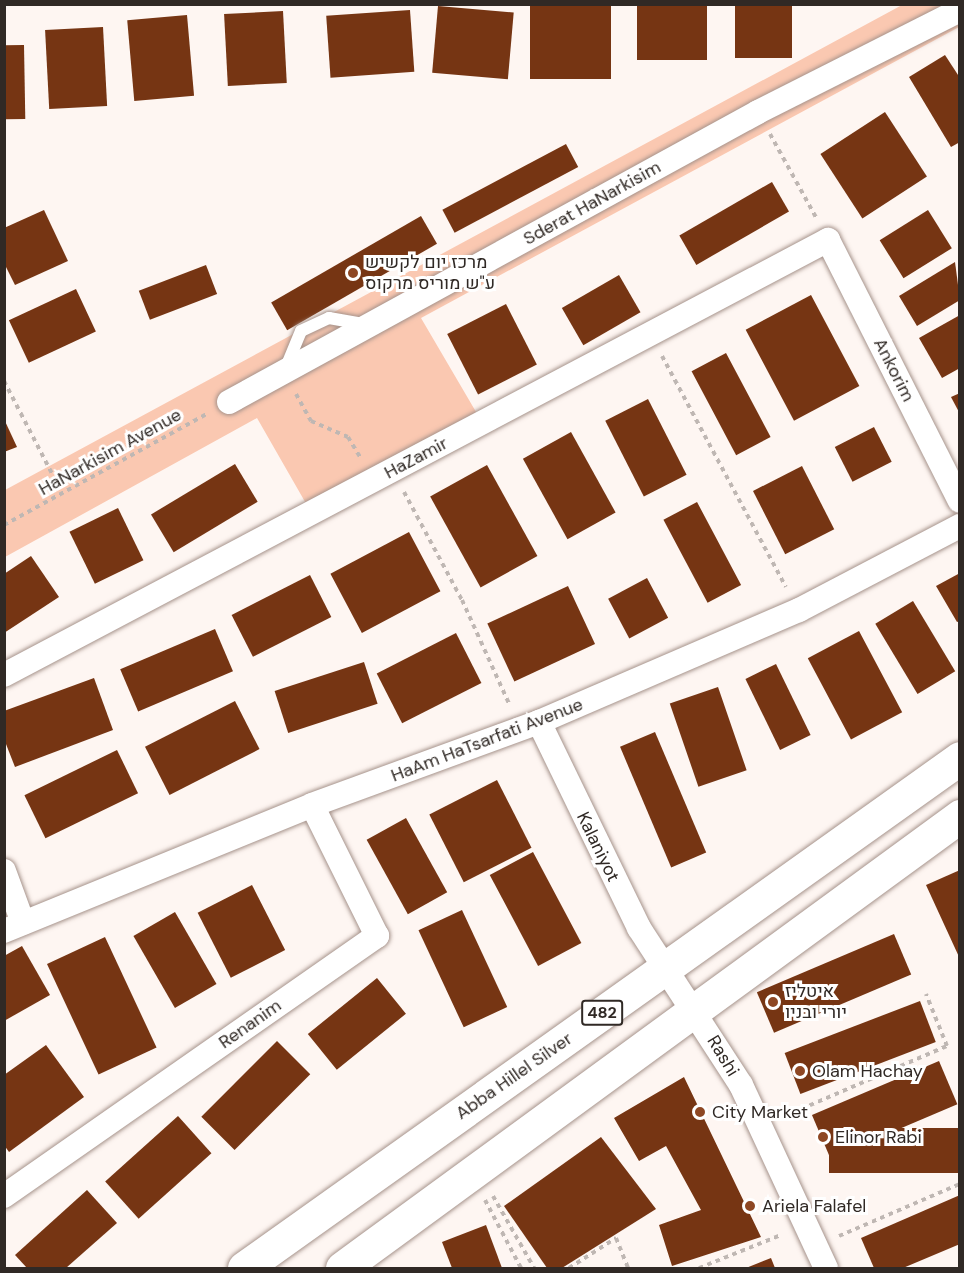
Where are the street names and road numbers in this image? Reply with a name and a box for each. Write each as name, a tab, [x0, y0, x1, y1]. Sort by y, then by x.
street label: Sderat HaNarkisim	[520, 156, 664, 250]
street label: Ankorim	[869, 335, 919, 405]
street label: HaNarkisim Avenue	[35, 404, 185, 500]
street label: HaZamir	[381, 432, 451, 484]
street label: HaAm HaTsarfati Avenue	[388, 693, 586, 787]
street label: Kalaniyot	[572, 809, 624, 885]
street label: Renanim	[215, 995, 285, 1053]
road number: 482	[581, 1000, 623, 1026]
street label: Abba Hillel Silver	[452, 1028, 576, 1124]
street label: Rashi	[702, 1032, 744, 1080]

